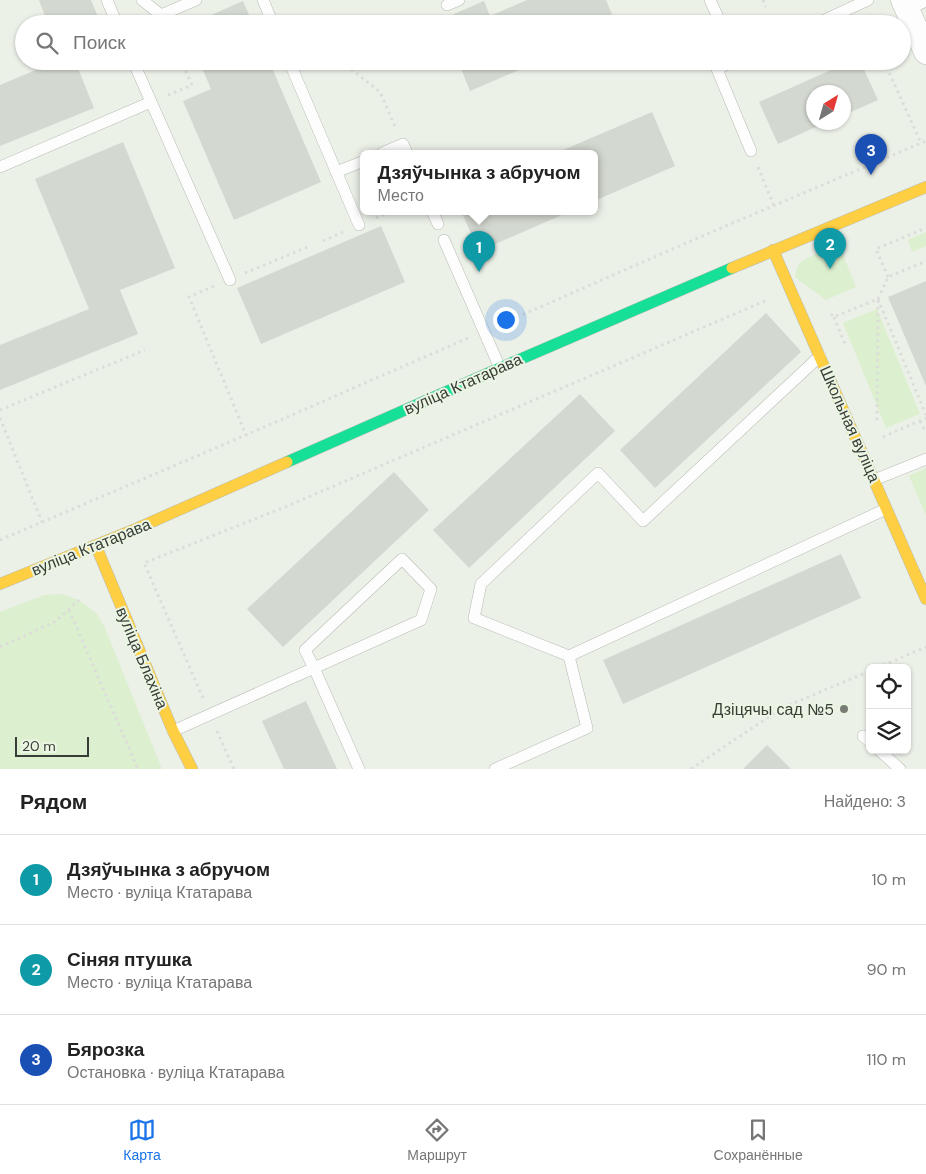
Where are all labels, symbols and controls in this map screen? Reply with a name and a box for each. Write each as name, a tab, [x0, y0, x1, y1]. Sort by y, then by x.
search box	[15, 15, 911, 70]
icon: search	[33, 29, 61, 57]
text: Поиск	[73, 30, 126, 55]
north arrow	[806, 85, 851, 130]
pin: 3	[855, 134, 887, 175]
popup	[360, 150, 598, 215]
text: Дзяўчынка з абручом	[378, 160, 580, 185]
text: Место	[378, 185, 424, 206]
pin: 2	[814, 228, 846, 269]
pin: 1	[463, 231, 495, 272]
your location	[493, 307, 519, 333]
street label: вуліца Ктатарава	[401, 349, 525, 419]
street label: Школьная вуліца	[815, 362, 885, 486]
street label: вуліца Ктатарава	[28, 513, 154, 581]
street label: вуліца Блахіна	[111, 604, 173, 712]
map controls	[866, 664, 911, 754]
button: locate	[866, 664, 911, 709]
place label: Дзіцячы сад №5	[712, 699, 834, 720]
marker: Дзіцячы сад №5	[838, 703, 850, 715]
button: layers	[866, 709, 911, 754]
scale bar	[15, 734, 89, 757]
text: 20 m	[22, 737, 56, 755]
text: Рядом	[20, 788, 87, 816]
text: Найдено: 3	[824, 791, 906, 812]
text: Дзяўчынка з абручом	[67, 857, 270, 882]
text: 1	[33, 869, 39, 890]
text: 10 m	[872, 869, 906, 890]
text: Место · вуліца Ктатарава	[67, 882, 252, 903]
text: Сіняя птушка	[67, 947, 192, 972]
text: 2	[31, 959, 41, 980]
text: 90 m	[866, 959, 906, 980]
text: Место · вуліца Ктатарава	[67, 972, 252, 993]
text: Бярозка	[67, 1037, 144, 1062]
text: 3	[31, 1049, 41, 1070]
text: 110 m	[867, 1049, 906, 1070]
text: Остановка · вуліца Ктатарава	[67, 1062, 285, 1083]
tab: Карта	[123, 1116, 161, 1164]
tab: Маршрут	[407, 1116, 467, 1164]
tab: Сохранённые	[714, 1116, 803, 1164]

